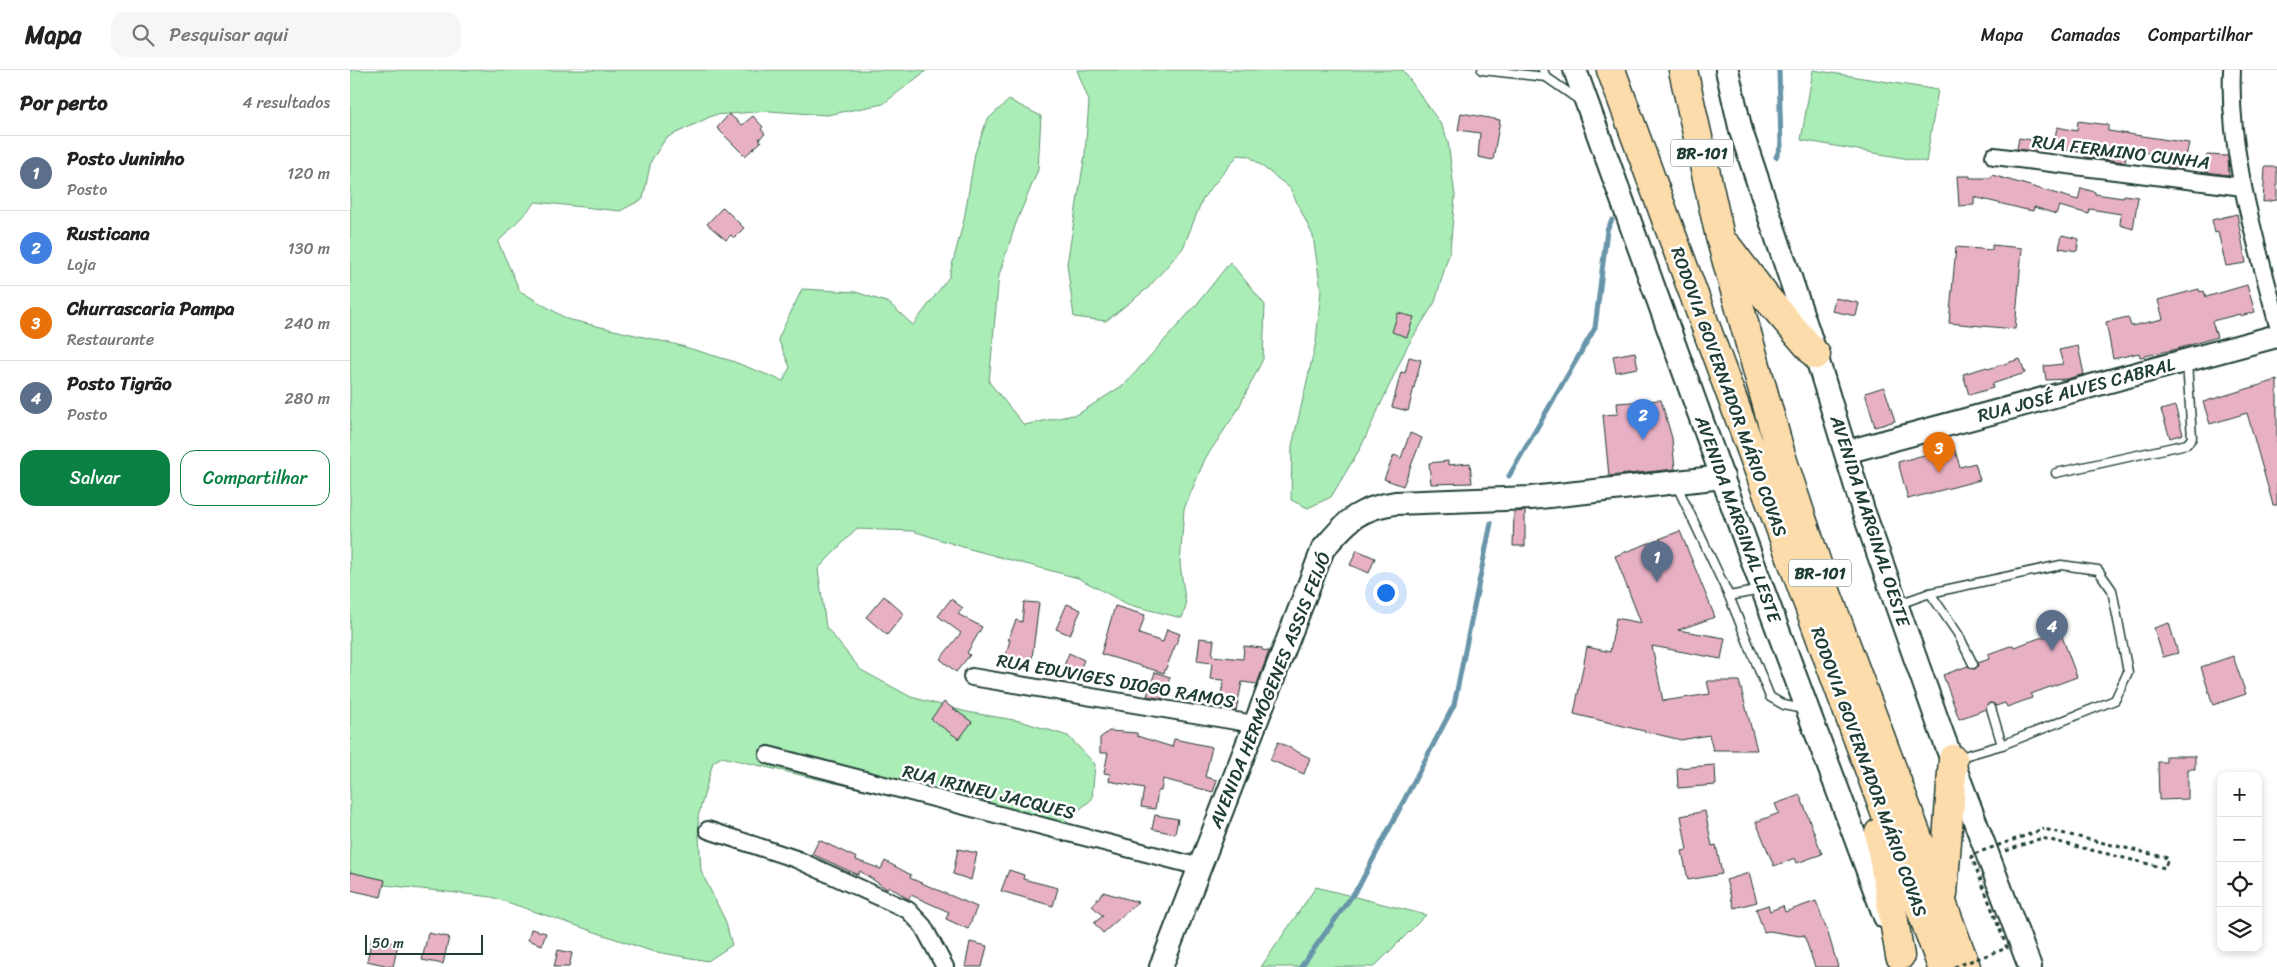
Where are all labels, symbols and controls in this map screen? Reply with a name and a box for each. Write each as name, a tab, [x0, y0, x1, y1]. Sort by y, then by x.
search box	[111, 12, 461, 57]
text: Mapa	[25, 14, 81, 56]
text: Pesquisar aqui	[169, 18, 288, 51]
text: Mapa	[1981, 19, 2023, 51]
text: Camadas	[2051, 19, 2120, 51]
text: Compartilhar	[2148, 19, 2252, 51]
icon: search	[129, 21, 157, 49]
text: Por perto	[20, 84, 108, 122]
text: 4 resultados	[242, 88, 330, 117]
street label: RUA FERMINO CUNHA	[2030, 125, 2212, 179]
road number: BR-101	[1671, 140, 1733, 166]
text: Posto Juninho	[67, 142, 184, 175]
text: 1	[33, 159, 39, 188]
text: 120 m	[287, 159, 330, 188]
text: Posto	[67, 175, 107, 204]
text: Rusticana	[67, 217, 150, 250]
text: 2	[31, 234, 41, 263]
text: 130 m	[288, 234, 330, 263]
street label: RODOVIA GOVERNADOR MÁRIO COVAS	[1661, 242, 1797, 542]
text: Loja	[67, 250, 96, 279]
text: Churrascaria Pampa	[67, 292, 235, 325]
text: 3	[32, 309, 40, 338]
text: 240 m	[284, 309, 330, 338]
text: Restaurante	[67, 325, 154, 354]
street label: RUA JOSÉ ALVES CABRAL	[1974, 348, 2179, 432]
text: Posto Tigrão	[67, 367, 172, 400]
text: 4	[31, 384, 41, 413]
text: 280 m	[285, 384, 330, 413]
pin: 2	[1627, 399, 1659, 440]
text: Posto	[67, 400, 107, 429]
street label: AVENIDA MARGINAL LESTE	[1685, 410, 1791, 628]
street label: AVENIDA MARGINAL OESTE	[1820, 410, 1920, 632]
pin: 3	[1923, 432, 1955, 473]
button: Salvar	[20, 450, 170, 506]
button: Compartilhar	[180, 450, 330, 506]
pin: 1	[1641, 541, 1673, 582]
street label: AVENIDA HERMÓGENES ASSIS FEIJÓ	[1199, 547, 1340, 834]
road number: BR-101	[1789, 559, 1851, 586]
your location	[1373, 580, 1399, 606]
pin: 4	[2036, 610, 2068, 651]
street label: RODOVIA GOVERNADOR MÁRIO COVAS	[1801, 622, 1937, 922]
street label: RUA EDUVIGES DIOGO RAMOS	[994, 644, 1238, 718]
street label: RUA IRINEU JACQUES	[899, 755, 1079, 829]
map controls	[2217, 772, 2262, 952]
button: +	[2217, 772, 2262, 817]
button: −	[2217, 817, 2262, 862]
button: locate	[2217, 862, 2262, 907]
button: layers	[2217, 907, 2262, 952]
text: 50 m	[372, 931, 404, 956]
scale bar	[365, 932, 482, 955]

